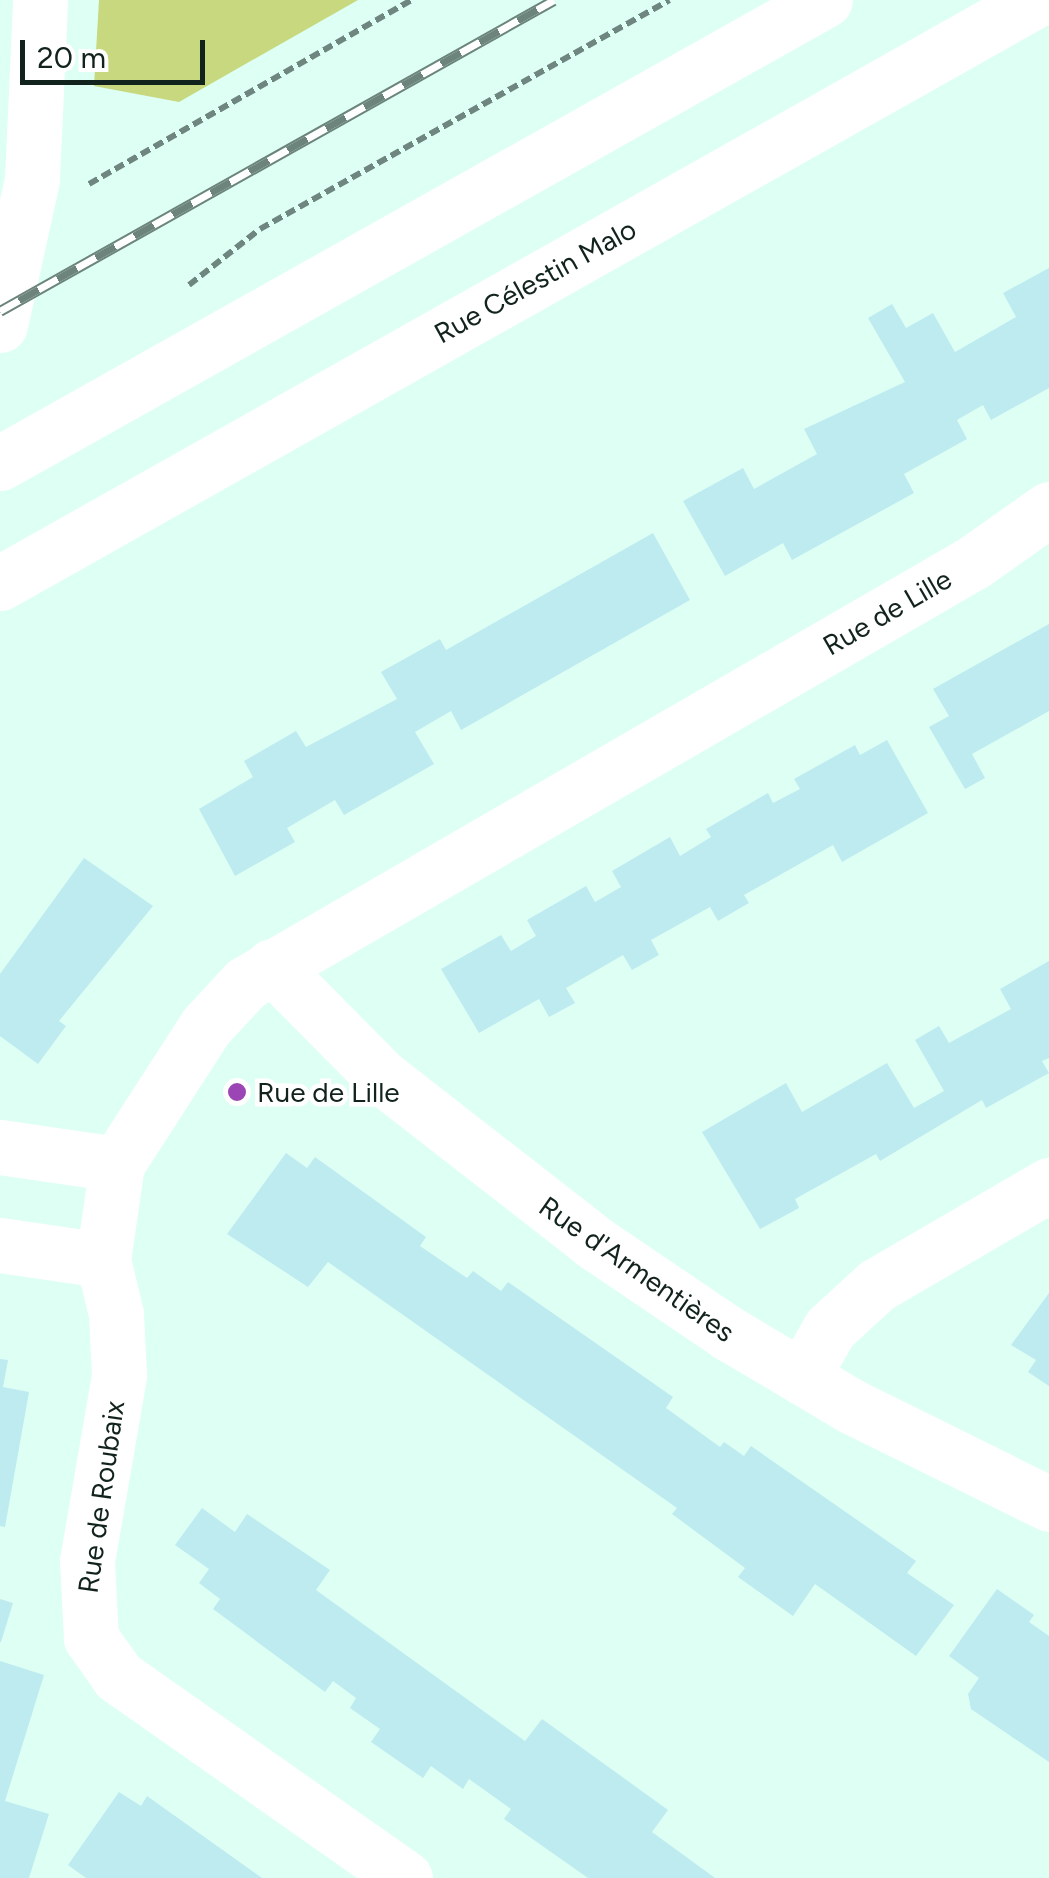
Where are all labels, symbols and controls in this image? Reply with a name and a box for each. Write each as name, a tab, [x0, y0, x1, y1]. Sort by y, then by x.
scale bar	[25, 20, 210, 82]
text: 20 m	[37, 39, 106, 76]
street label: Rue Célestin Malo	[428, 212, 642, 350]
street label: Rue de Lille	[817, 562, 957, 662]
place label: Rue de Lille	[257, 1075, 400, 1109]
marker: Rue de Lille	[226, 1081, 248, 1103]
street label: Rue d'Armentières	[533, 1189, 741, 1349]
street label: Rue de Roubaix	[71, 1399, 131, 1595]

